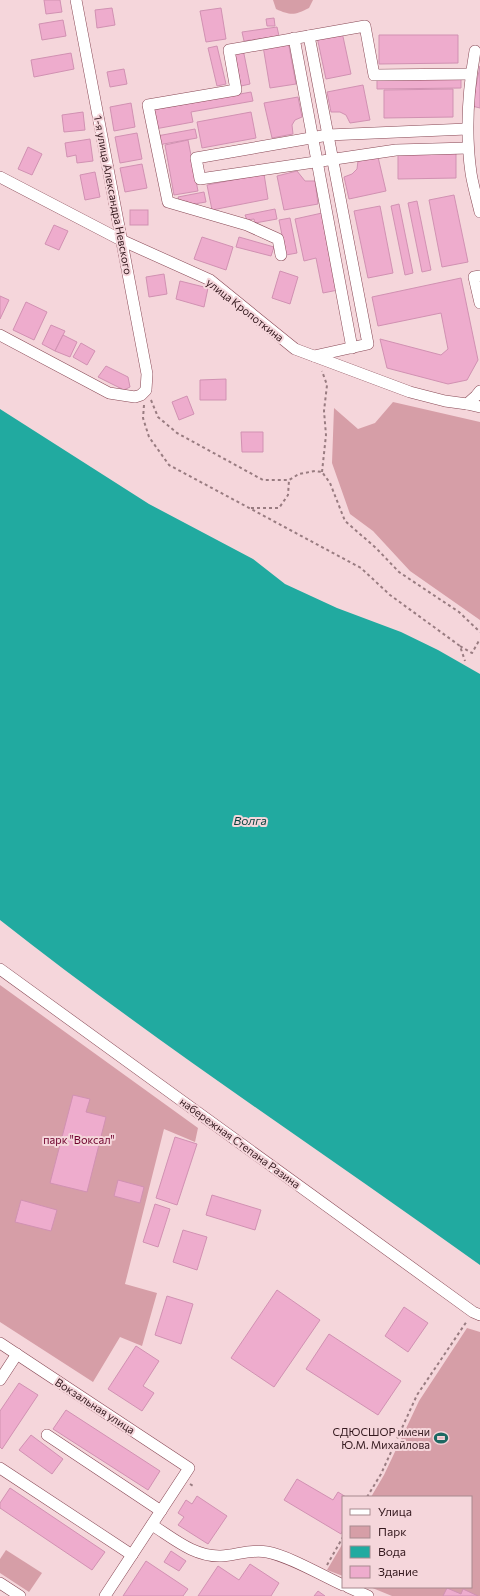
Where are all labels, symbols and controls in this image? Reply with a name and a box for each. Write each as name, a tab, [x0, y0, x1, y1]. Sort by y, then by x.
street label: 1-я улица Александра Невского	[92, 114, 135, 276]
street label: улица Кропоткина	[204, 275, 287, 344]
water label: Волга	[233, 813, 267, 827]
street label: набережная Степана Разина	[178, 1094, 303, 1191]
park label: парк "Воксал"	[43, 1133, 115, 1146]
street label: Вокзальная улица	[53, 1375, 138, 1436]
place label: СДЮСШОР имени Ю.М. Михайлова	[332, 1425, 430, 1451]
sports icon: СДЮСШОР имени Ю.М. Михайлова	[433, 1430, 449, 1446]
legend	[342, 1496, 472, 1588]
text: Улица	[378, 1504, 412, 1518]
text: Парк	[378, 1524, 407, 1538]
text: Вода	[378, 1544, 406, 1558]
text: Здание	[378, 1564, 418, 1578]

